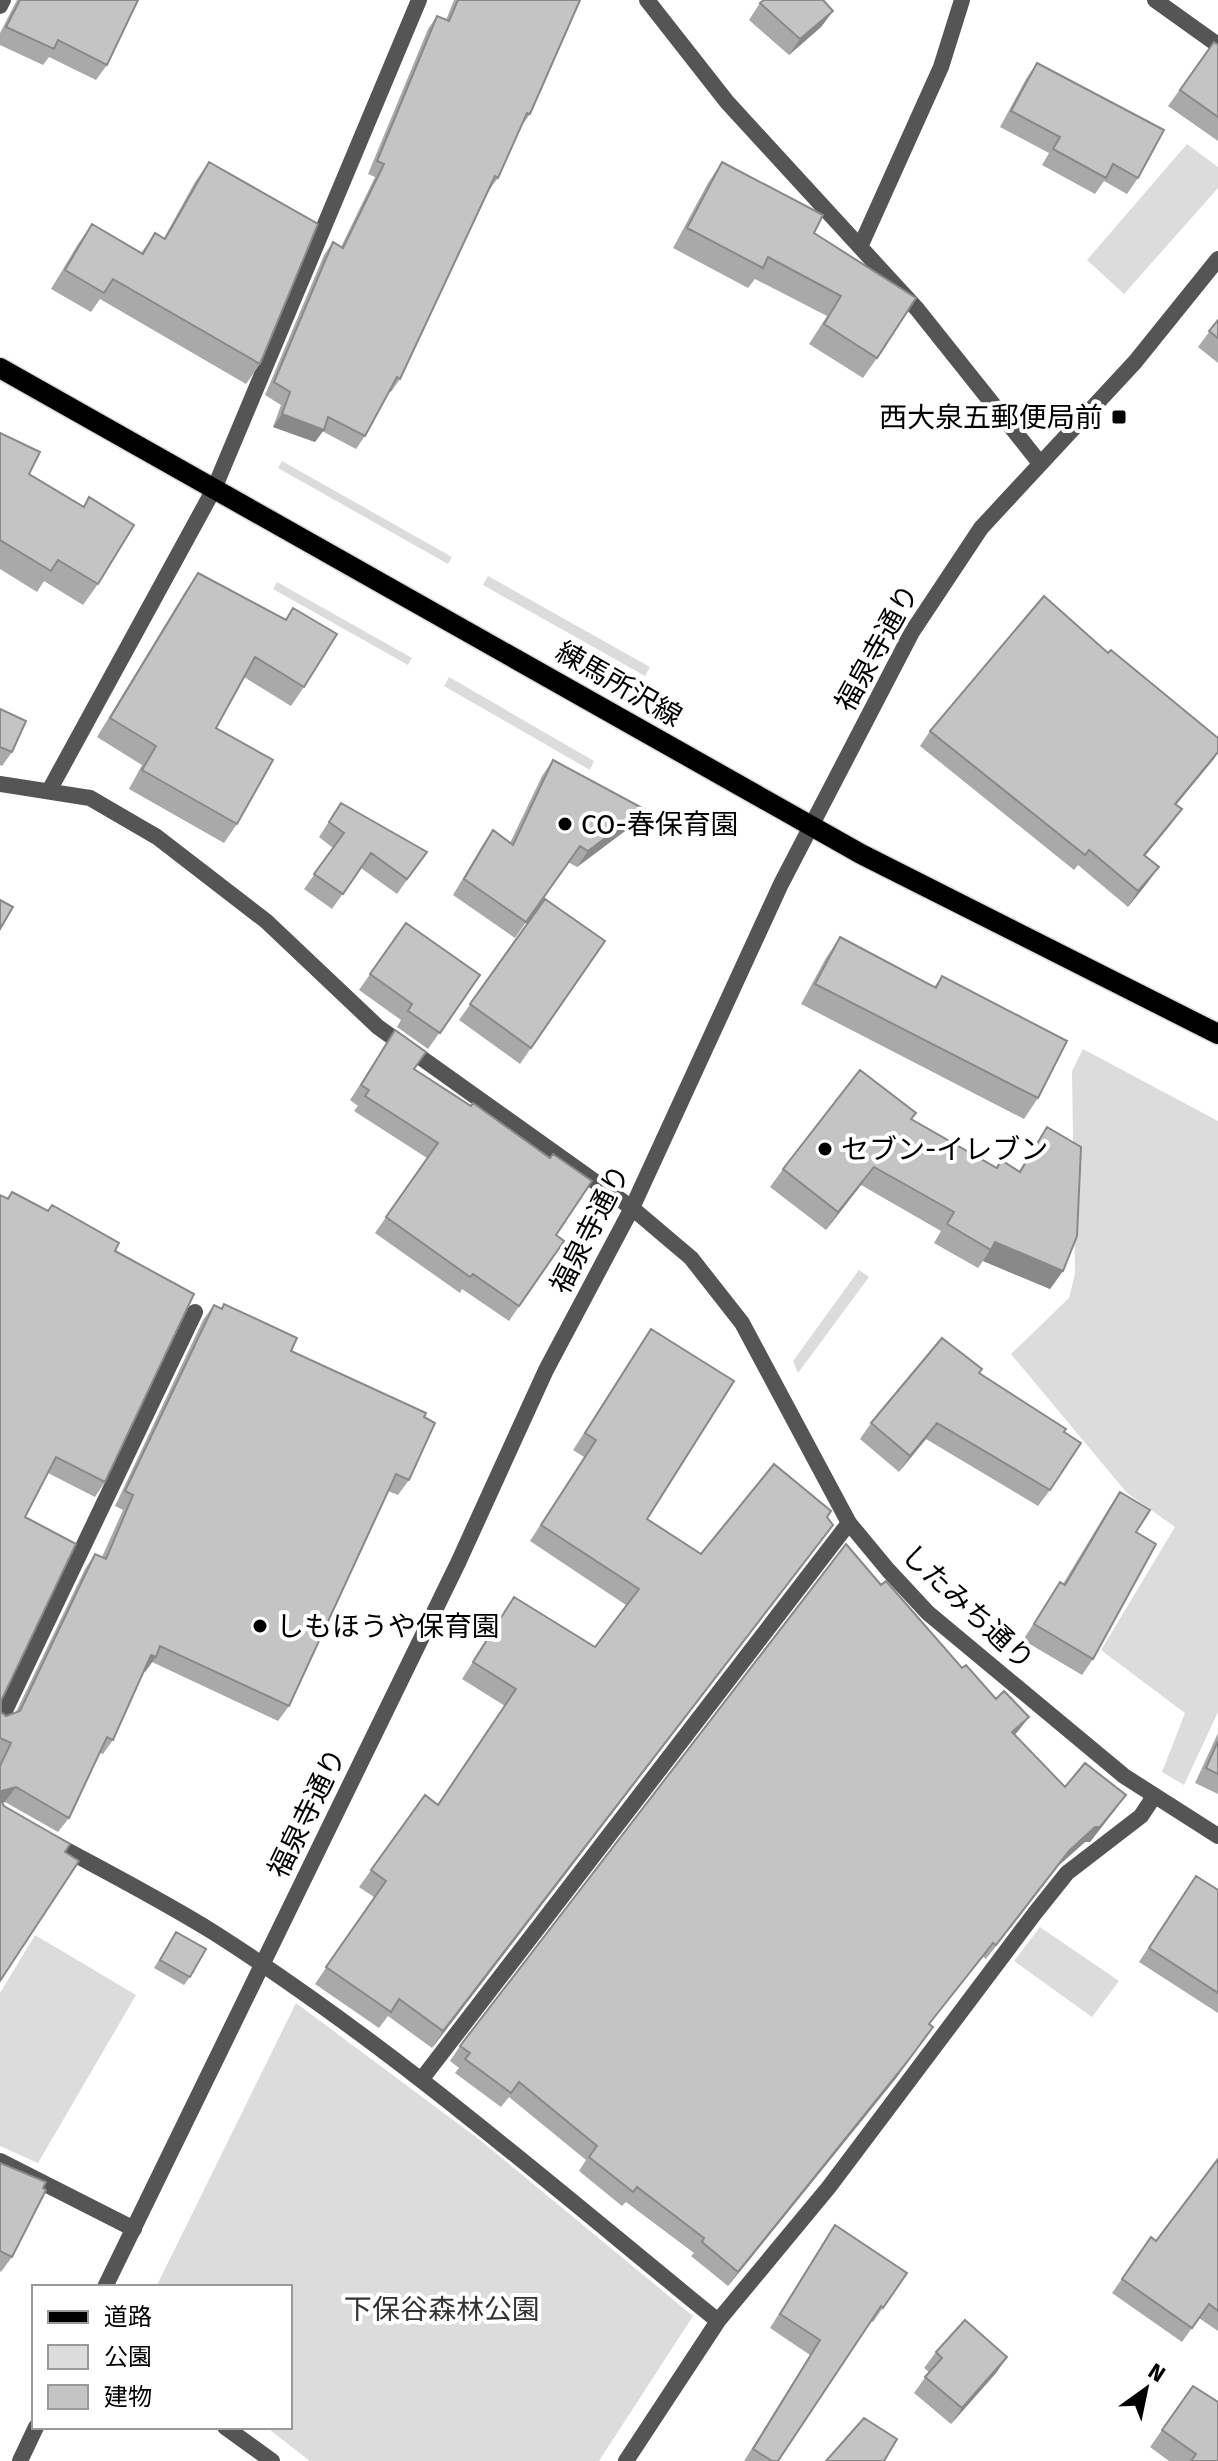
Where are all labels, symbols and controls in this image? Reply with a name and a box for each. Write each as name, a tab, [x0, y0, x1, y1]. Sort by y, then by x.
place label: 西大泉五郵便局前	[879, 401, 1103, 434]
marker: 西大泉五郵便局前	[1110, 408, 1128, 426]
street label: 福泉寺通り	[829, 579, 925, 717]
street label: 練馬所沢線	[550, 635, 688, 733]
place label: CO-春保育園	[581, 808, 739, 841]
marker: CO-春保育園	[556, 815, 574, 833]
place label: セブン-イレブン	[841, 1133, 1048, 1166]
marker: セブン-イレブン	[816, 1140, 834, 1158]
street label: 福泉寺通り	[544, 1159, 636, 1299]
street label: したみち通り	[895, 1538, 1041, 1676]
place label: しもほうや保育園	[276, 1610, 500, 1643]
marker: しもほうや保育園	[251, 1617, 269, 1635]
street label: 福泉寺通り	[261, 1743, 353, 1883]
legend	[32, 2285, 292, 2429]
park label: 下保谷森林公園	[344, 2293, 540, 2326]
text: 道路	[104, 2303, 152, 2331]
text: 公園	[104, 2343, 152, 2371]
north arrow	[1106, 2349, 1186, 2429]
text: N	[1143, 2357, 1170, 2388]
text: 建物	[104, 2383, 152, 2411]

